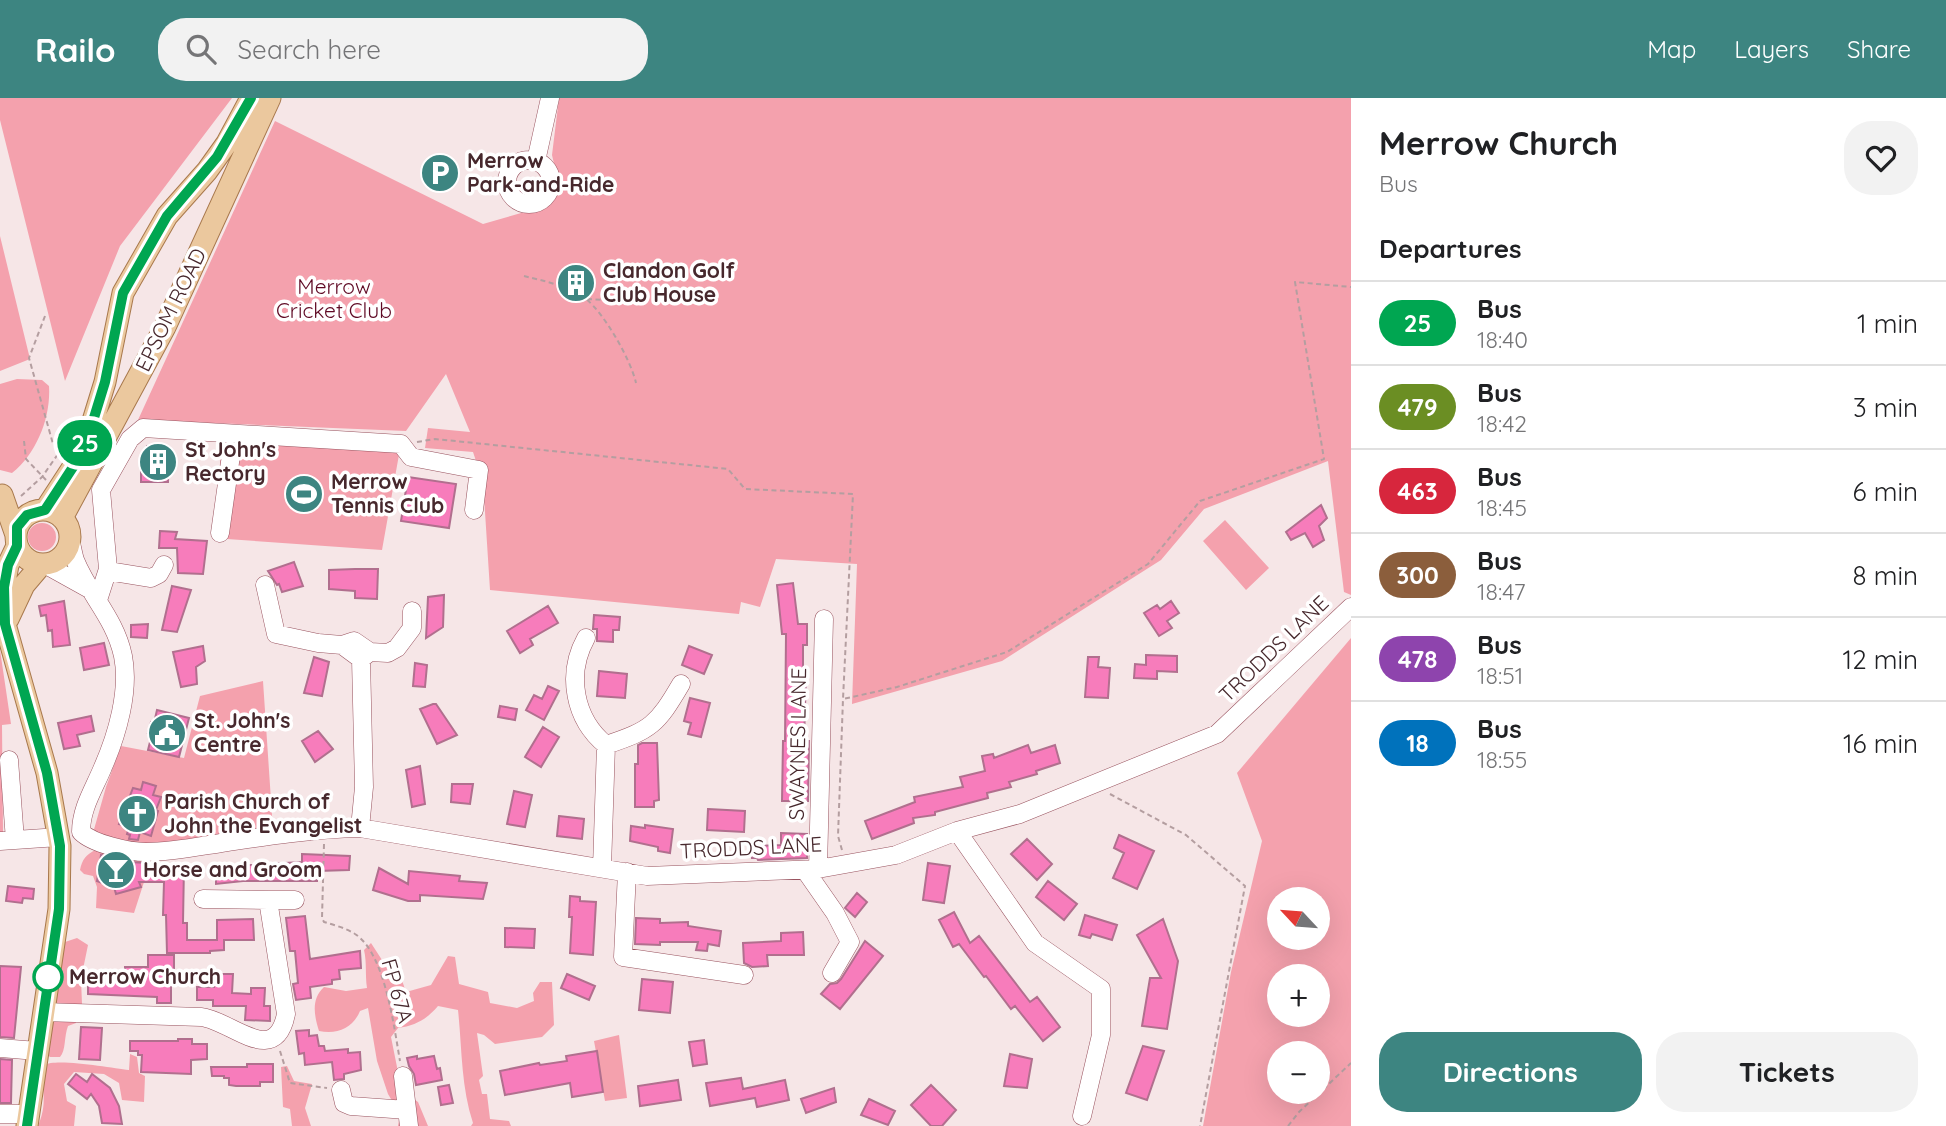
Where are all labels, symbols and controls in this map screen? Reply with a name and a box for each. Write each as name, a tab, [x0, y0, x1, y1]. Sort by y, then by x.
search box	[158, 18, 648, 81]
text: Railo	[35, 29, 116, 70]
icon: search	[182, 30, 220, 68]
text: Search here	[238, 33, 381, 66]
text: Map	[1647, 34, 1696, 64]
text: Layers	[1734, 34, 1809, 64]
text: Share	[1847, 34, 1911, 64]
button: heart	[1844, 121, 1918, 195]
text: Merrow Church	[1379, 122, 1618, 163]
place label: Merrow Park-and-Ride	[467, 147, 614, 197]
parking icon: Merrow Park-and-Ride	[419, 152, 461, 194]
text: Bus	[1379, 169, 1418, 198]
text: Departures	[1379, 232, 1522, 265]
street label: EPSOM ROAD	[129, 244, 211, 375]
place label: Clandon Golf Club House	[603, 257, 736, 307]
building icon: Clandon Golf Club House	[555, 262, 597, 304]
park label: Merrow Cricket Club	[276, 273, 392, 323]
text: Bus	[1477, 292, 1522, 325]
text: 1 min	[1857, 307, 1918, 340]
text: 25	[1404, 308, 1431, 338]
text: 18:40	[1477, 325, 1528, 354]
text: Bus	[1477, 376, 1522, 409]
text: 3 min	[1853, 391, 1918, 424]
text: 479	[1397, 392, 1438, 422]
text: 18:42	[1477, 409, 1527, 438]
line badge: 25	[54, 420, 116, 466]
text: 25	[71, 428, 99, 458]
place label: St John's Rectory	[185, 436, 276, 486]
building icon: St John's Rectory	[137, 441, 179, 483]
text: Bus	[1477, 460, 1522, 493]
place label: Merrow Tennis Club	[331, 468, 444, 518]
sports icon: Merrow Tennis Club	[283, 473, 325, 515]
text: 6 min	[1853, 475, 1918, 508]
text: 463	[1397, 476, 1438, 506]
text: 18:45	[1477, 493, 1527, 522]
text: Bus	[1477, 544, 1522, 577]
text: 8 min	[1853, 559, 1918, 592]
text: 300	[1396, 560, 1439, 590]
text: 18:47	[1477, 577, 1525, 606]
street label: TRODDS LANE	[1213, 589, 1334, 707]
text: Bus	[1477, 628, 1522, 661]
text: 12 min	[1843, 643, 1918, 676]
text: 478	[1398, 644, 1437, 674]
text: 18:51	[1477, 661, 1523, 690]
street label: SWAYNES LANE	[783, 667, 811, 821]
place label: St. John's Centre	[194, 707, 290, 757]
public building icon: St. John's Centre	[146, 712, 188, 754]
text: Bus	[1477, 712, 1522, 745]
text: 16 min	[1843, 727, 1918, 760]
text: 18	[1406, 728, 1429, 758]
text: 18:55	[1477, 745, 1527, 774]
place label: Parish Church of John the Evangelist	[164, 788, 362, 838]
church icon: Parish Church of John the Evangelist	[116, 793, 158, 835]
street label: TRODDS LANE	[679, 830, 823, 864]
bar icon: Horse and Groom	[95, 849, 137, 891]
place label: Horse and Groom	[143, 856, 322, 882]
north arrow	[1267, 887, 1330, 950]
map controls	[1267, 887, 1330, 1104]
street label: FP 67A	[376, 956, 420, 1026]
marker: Merrow Church	[33, 962, 63, 992]
place label: Merrow Church	[69, 963, 221, 989]
button: +	[1267, 964, 1330, 1027]
button: Directions	[1379, 1032, 1642, 1112]
button: Tickets	[1656, 1032, 1918, 1112]
button: −	[1267, 1041, 1330, 1104]

